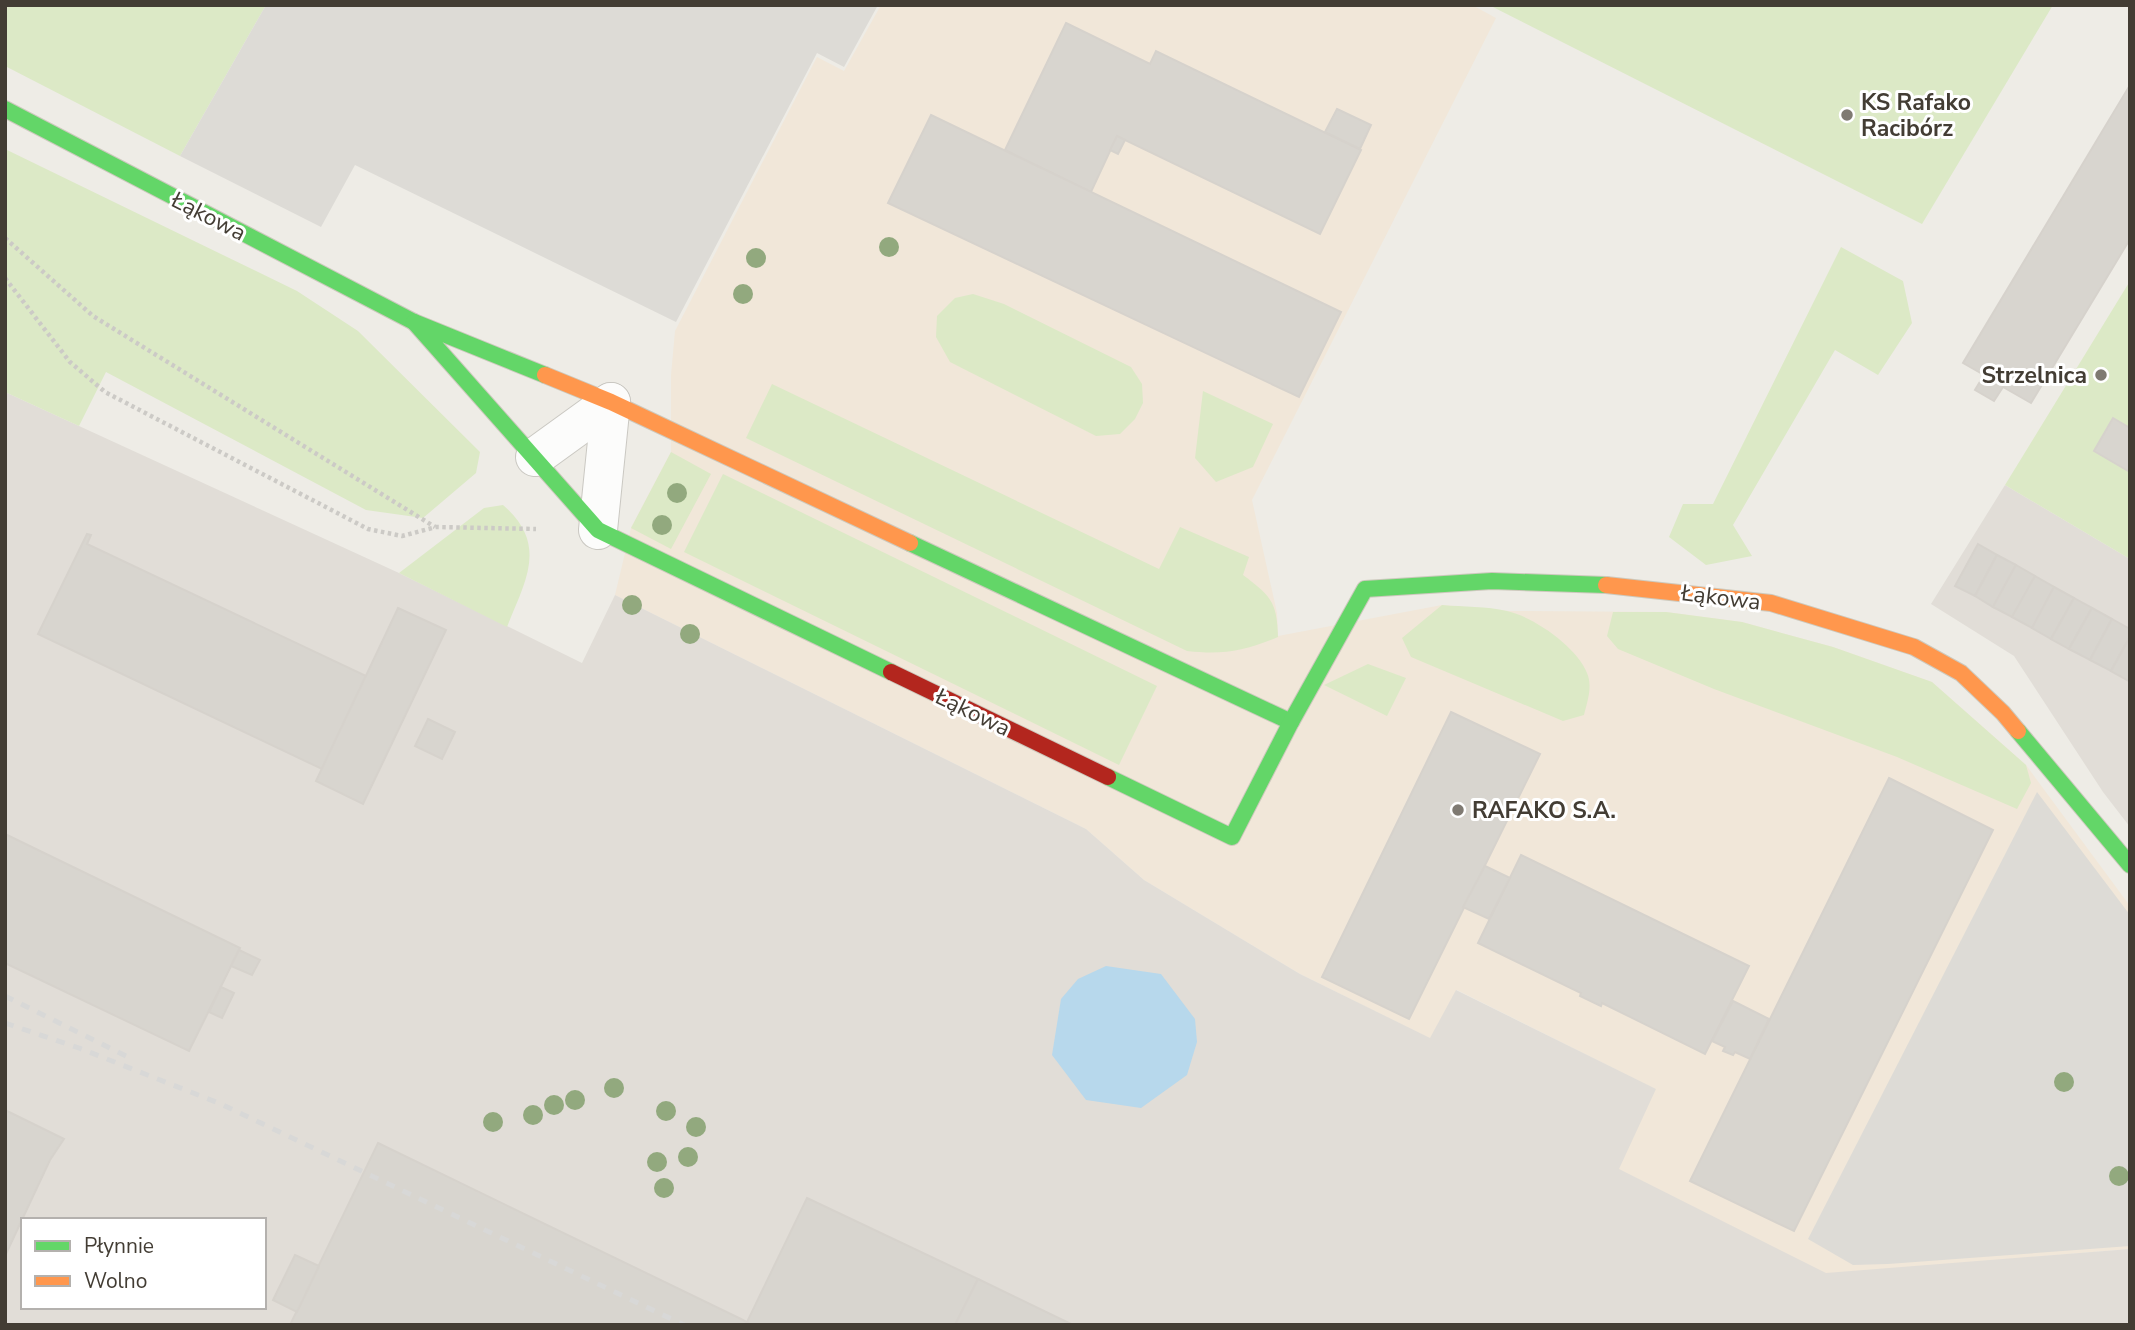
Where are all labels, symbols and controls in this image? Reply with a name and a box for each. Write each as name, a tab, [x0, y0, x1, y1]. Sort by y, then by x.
place label: KS Rafako Racibórz	[1861, 87, 1971, 144]
marker: KS Rafako Racibórz	[1839, 107, 1855, 123]
street label: Łąkowa	[165, 184, 251, 248]
place label: Strzelnica	[1981, 360, 2087, 391]
marker: Strzelnica	[2093, 367, 2109, 383]
street label: Łąkowa	[1678, 577, 1762, 618]
street label: Łąkowa	[929, 681, 1015, 744]
place label: RAFAKO S.A.	[1472, 795, 1616, 826]
marker: RAFAKO S.A.	[1450, 802, 1466, 818]
legend	[21, 1218, 266, 1309]
text: Płynnie	[84, 1232, 154, 1260]
text: Wolno	[84, 1267, 147, 1295]

